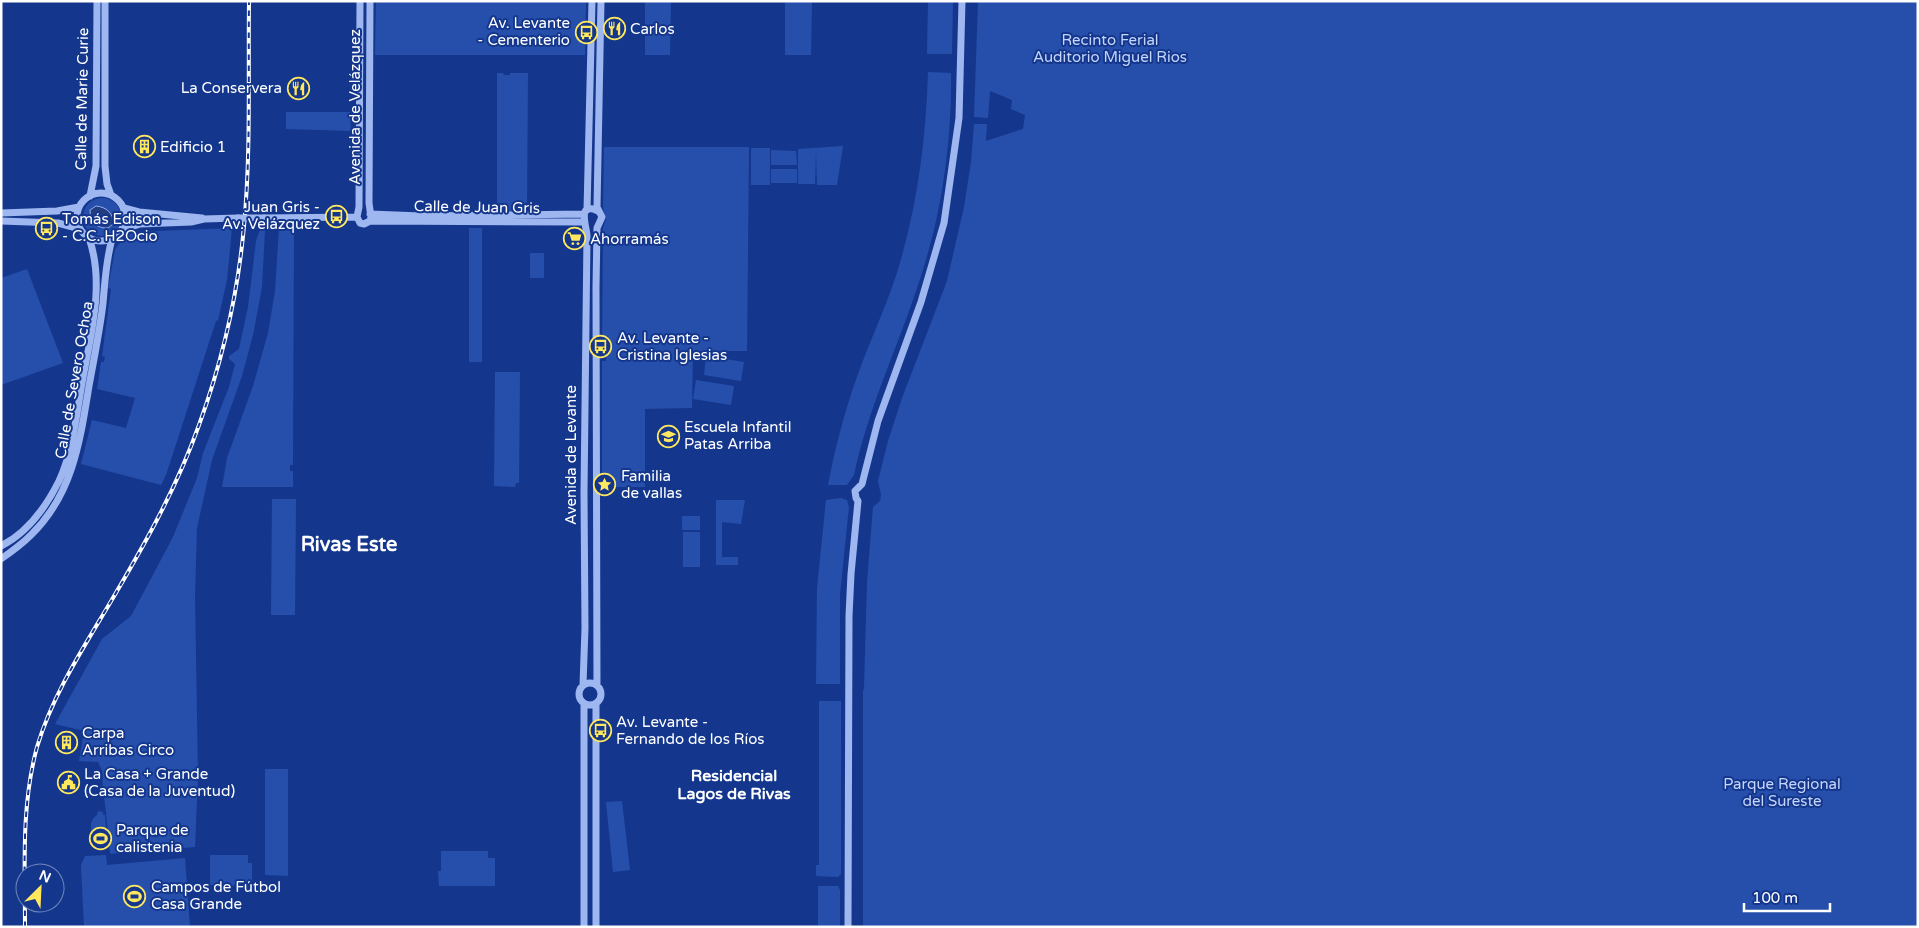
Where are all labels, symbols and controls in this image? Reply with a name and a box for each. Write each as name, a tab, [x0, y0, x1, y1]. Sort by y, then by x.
place label: Av. Levante - Cementerio	[477, 14, 570, 49]
restaurant icon: Carlos	[602, 17, 626, 41]
bus stop icon: Av. Levante - Cementerio	[574, 20, 598, 44]
place label: Carlos	[630, 20, 675, 38]
street label: Calle de Marie Curie	[72, 27, 92, 171]
street label: Avenida de Velázquez	[346, 29, 364, 185]
park label: Recinto Ferial Auditorio Miguel Rios	[1033, 31, 1187, 66]
restaurant icon: La Conservera	[286, 76, 310, 100]
place label: La Conservera	[181, 79, 282, 97]
building icon: Edificio 1	[132, 135, 156, 159]
place label: Edificio 1	[160, 138, 226, 156]
street label: Calle de Juan Gris	[414, 197, 540, 217]
place label: Juan Gris - Av. Velázquez	[222, 198, 320, 233]
bus stop icon: Juan Gris - Av. Velázquez	[324, 204, 348, 228]
place label: Tomás Edison - C.C. H2Ocio	[62, 210, 161, 245]
bus stop icon: Tomás Edison - C.C. H2Ocio	[34, 216, 58, 240]
supermarket icon: Ahorramás	[562, 227, 586, 251]
place label: Ahorramás	[590, 230, 669, 248]
street label: Calle de Severo Ochoa	[51, 300, 97, 460]
place label: Av. Levante - Cristina Iglesias	[617, 329, 727, 364]
bus stop icon: Av. Levante - Cristina Iglesias	[589, 335, 613, 359]
street label: Avenida de Levante	[562, 385, 580, 525]
place label: Escuela Infantil Patas Arriba	[684, 418, 792, 453]
school or university icon: Escuela Infantil Patas Arriba	[656, 424, 680, 448]
place label: Familia de vallas	[621, 467, 682, 502]
place icon: Familia de vallas	[593, 473, 617, 497]
district label: Rivas Este	[301, 533, 397, 557]
place label: Av. Levante - Fernando de los Ríos	[616, 713, 765, 748]
bus stop icon: Av. Levante - Fernando de los Ríos	[588, 719, 612, 743]
place label: Carpa Arribas Circo	[82, 724, 174, 759]
building icon: Carpa Arribas Circo	[54, 730, 78, 754]
place label: La Casa + Grande (Casa de la Juventud)	[84, 765, 235, 800]
district label: Residencial Lagos de Rivas	[677, 766, 791, 804]
public building icon: La Casa + Grande (Casa de la Juventud)	[56, 771, 80, 795]
park label: Parque Regional del Sureste	[1723, 775, 1841, 810]
place label: Parque de calistenia	[116, 821, 189, 856]
sports icon: Parque de calistenia	[88, 827, 112, 851]
north arrow	[15, 863, 65, 913]
text: N	[36, 867, 54, 887]
place label: Campos de Fútbol Casa Grande	[151, 878, 281, 913]
scale bar	[1744, 880, 1830, 912]
sports icon: Campos de Fútbol Casa Grande	[123, 884, 147, 908]
text: 100 m	[1752, 889, 1798, 907]

